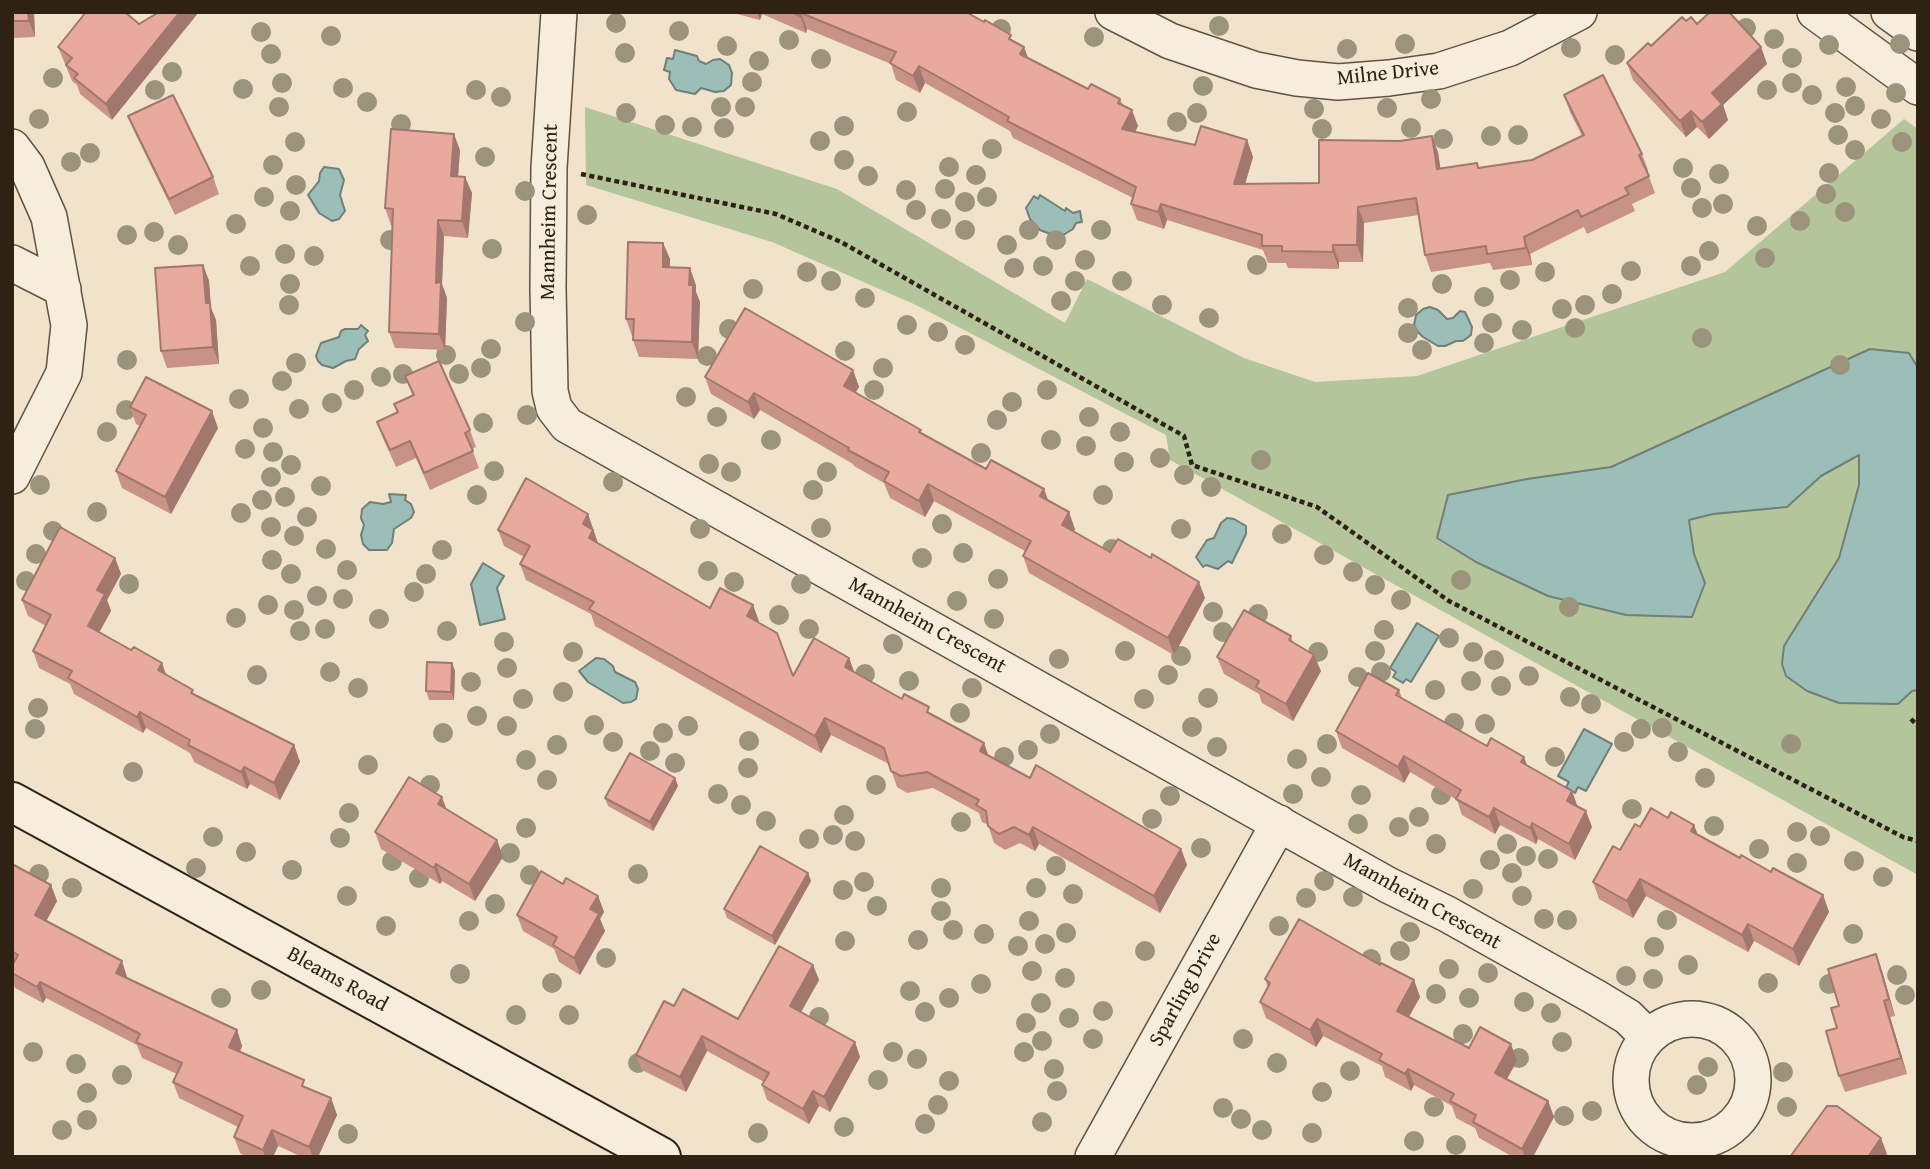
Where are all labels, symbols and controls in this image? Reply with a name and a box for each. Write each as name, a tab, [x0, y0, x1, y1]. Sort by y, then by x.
street label: Milne Drive	[1336, 56, 1440, 92]
street label: Mannheim Crescent	[536, 124, 564, 300]
street label: Mannheim Crescent	[844, 572, 1010, 680]
street label: Mannheim Crescent	[1339, 848, 1505, 956]
street label: Sparling Drive	[1144, 929, 1228, 1051]
street label: Bleams Road	[282, 942, 392, 1018]

